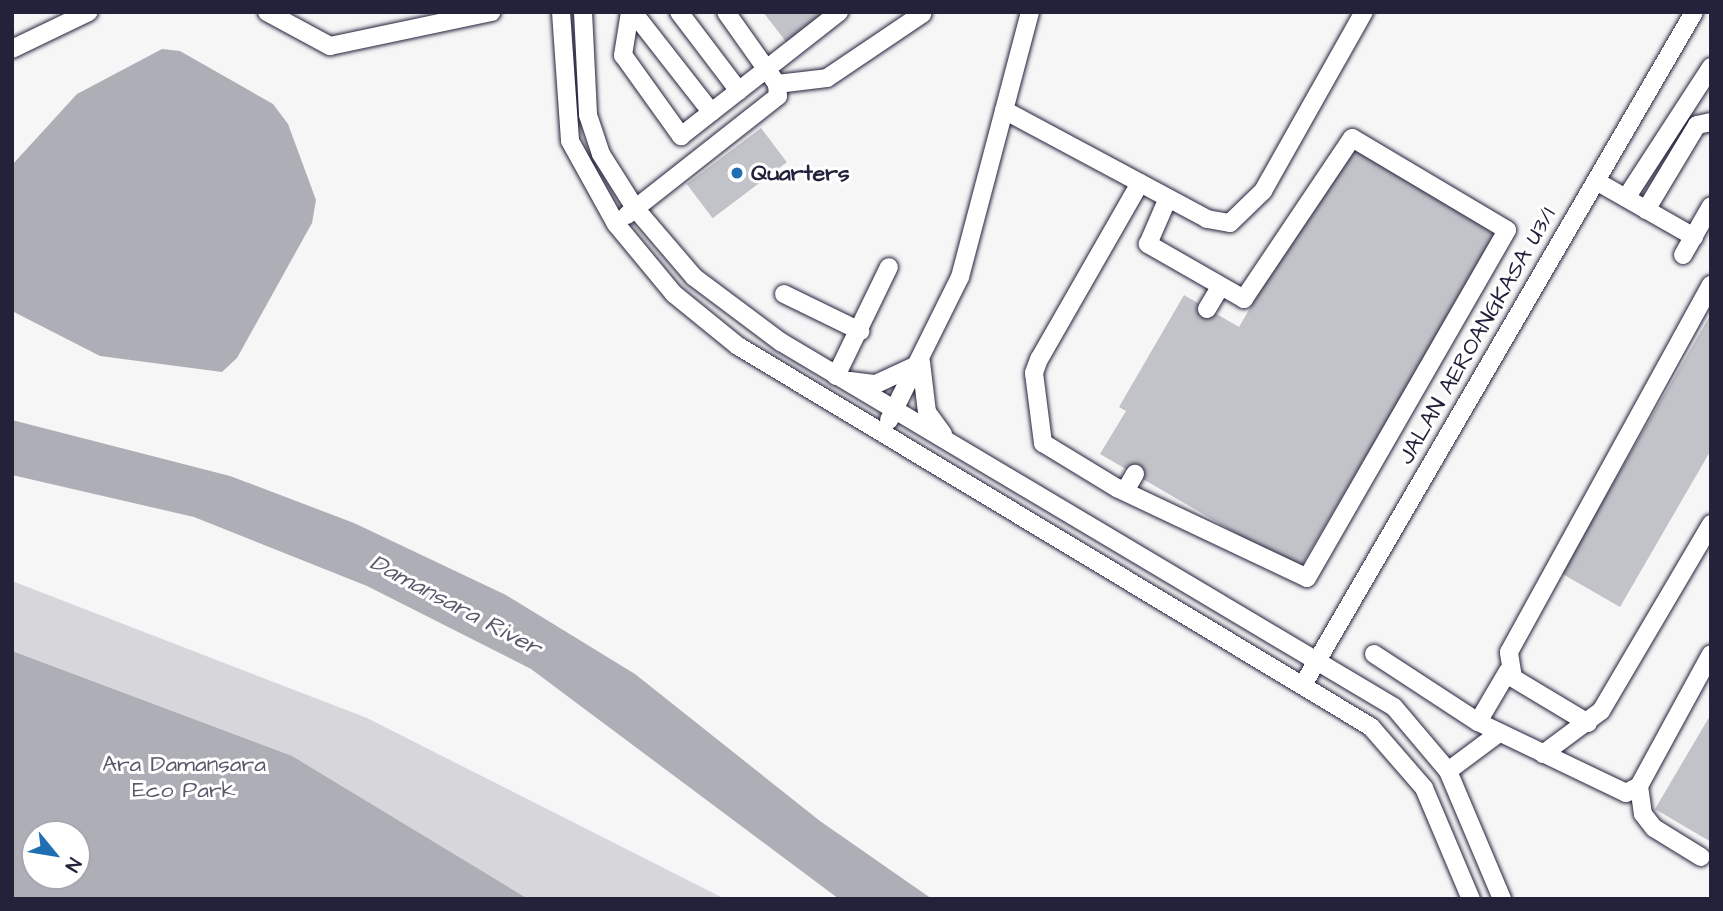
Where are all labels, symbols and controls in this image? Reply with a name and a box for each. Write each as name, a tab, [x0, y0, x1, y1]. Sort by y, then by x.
place label: Quarters	[751, 159, 849, 187]
marker: Quarters	[729, 165, 745, 181]
street label: JALAN AEROANGKASA U3/1	[1392, 203, 1562, 469]
water label: Damansara River	[365, 549, 545, 663]
park label: Ara Damansara Eco Park	[102, 750, 266, 804]
north arrow	[21, 820, 91, 890]
text: N	[58, 853, 88, 877]

